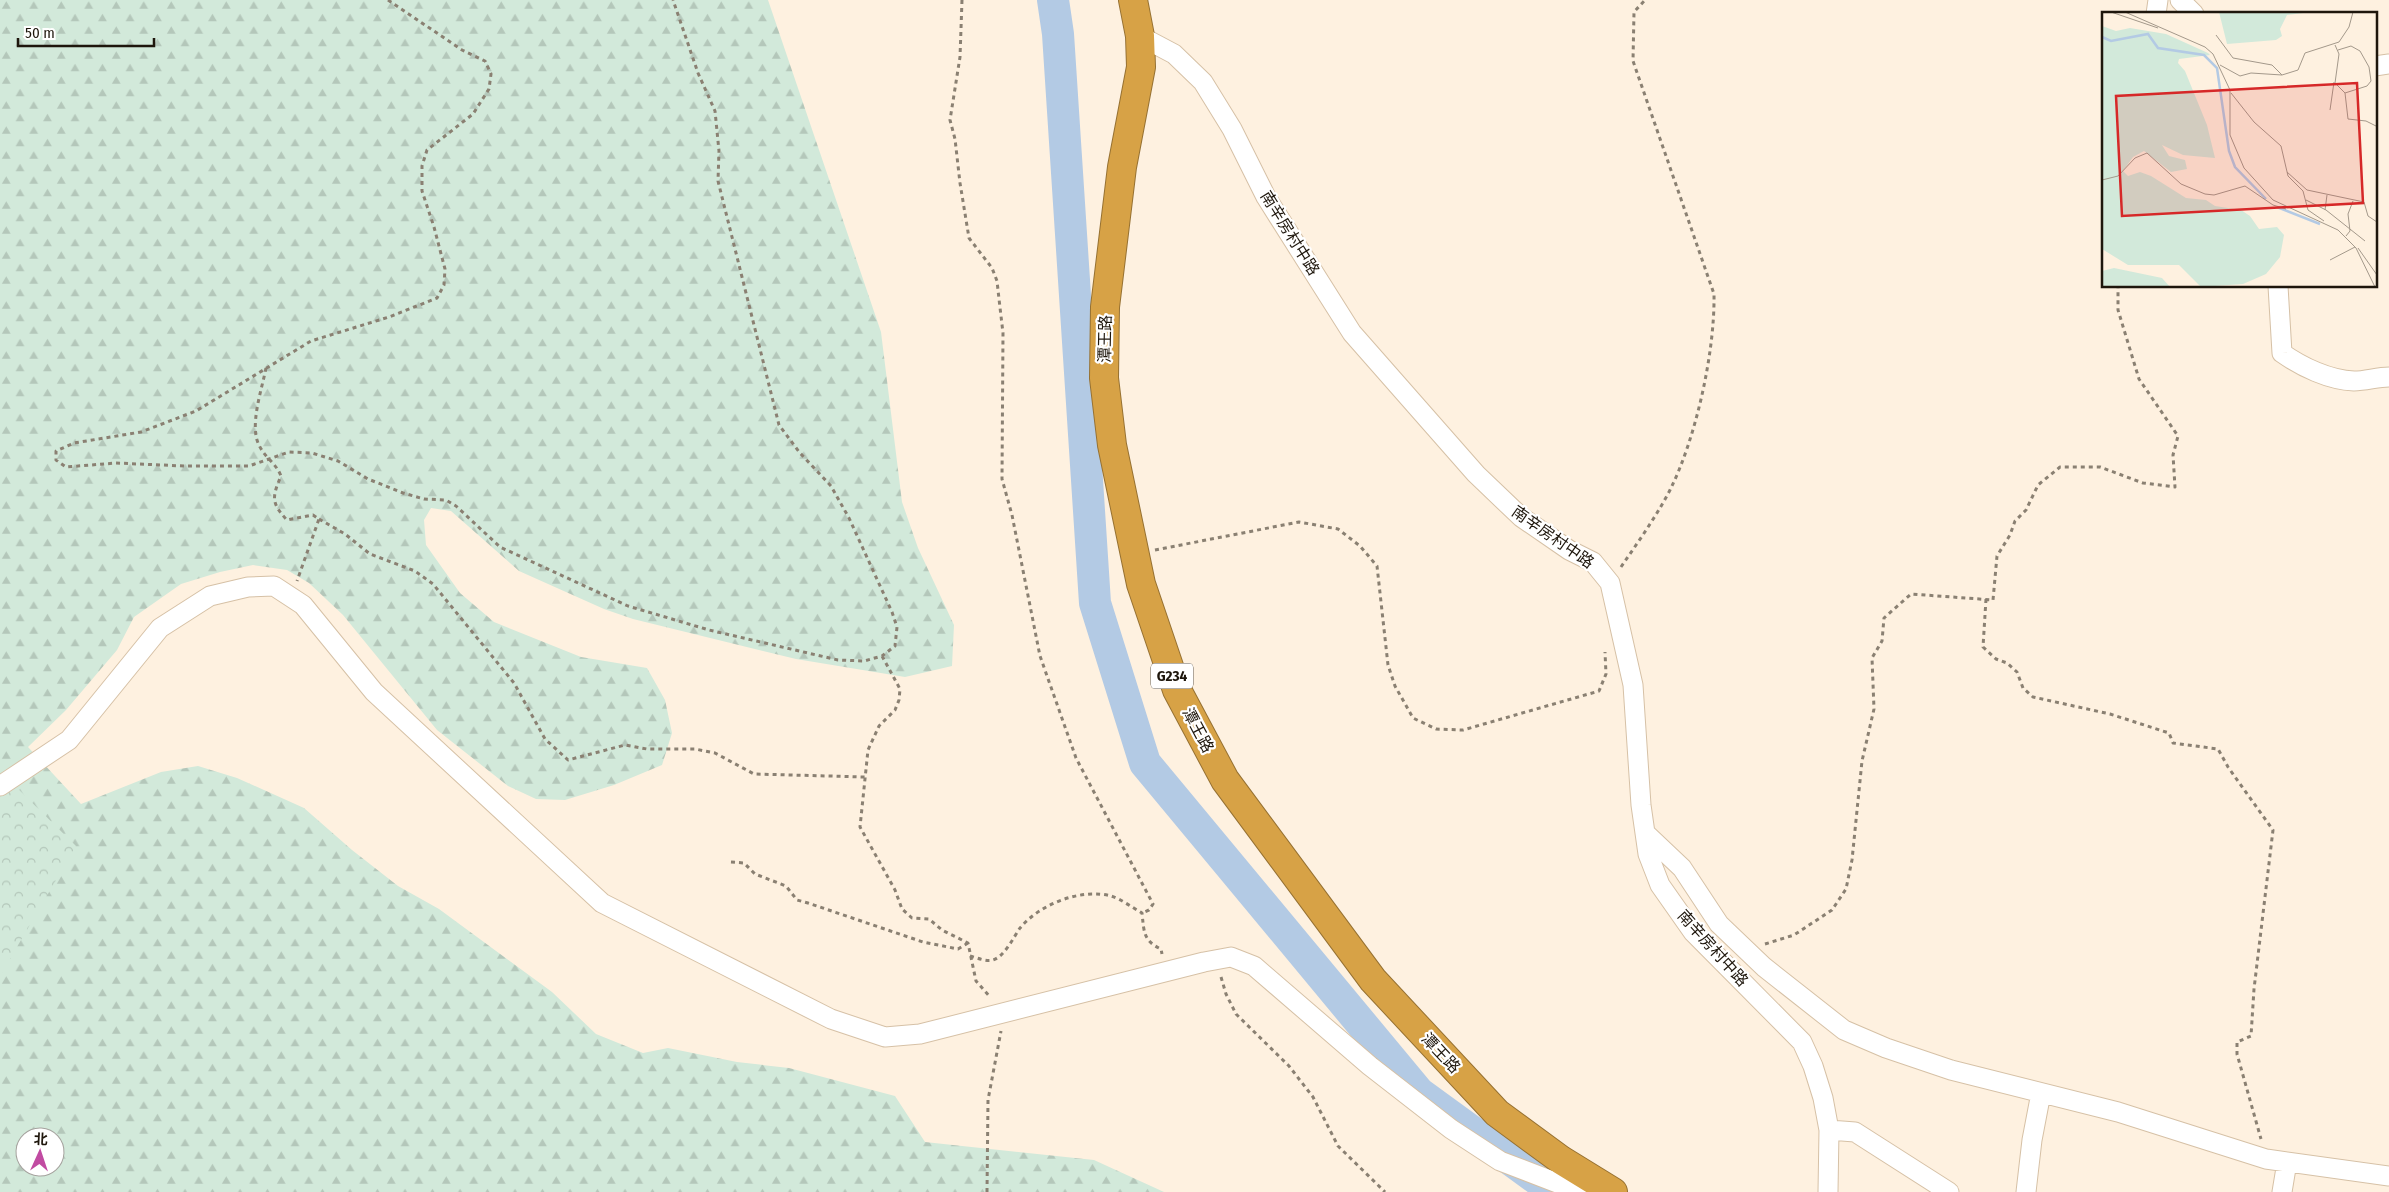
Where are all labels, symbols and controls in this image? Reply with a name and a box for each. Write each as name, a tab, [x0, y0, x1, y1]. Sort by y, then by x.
inset map	[2102, 12, 2376, 288]
scale bar	[18, 15, 154, 47]
text: 50 m	[25, 24, 55, 42]
street label: 南辛房村中路	[1257, 187, 1323, 279]
street label: 潭王路	[1095, 315, 1115, 363]
street label: 南辛房村中路	[1508, 502, 1598, 572]
road number: G234	[1151, 664, 1193, 688]
street label: 潭王路	[1178, 704, 1218, 756]
street label: 南辛房村中路	[1674, 906, 1752, 990]
street label: 潭王路	[1418, 1029, 1464, 1077]
north arrow	[15, 1127, 65, 1177]
text: 北	[33, 1131, 48, 1148]

